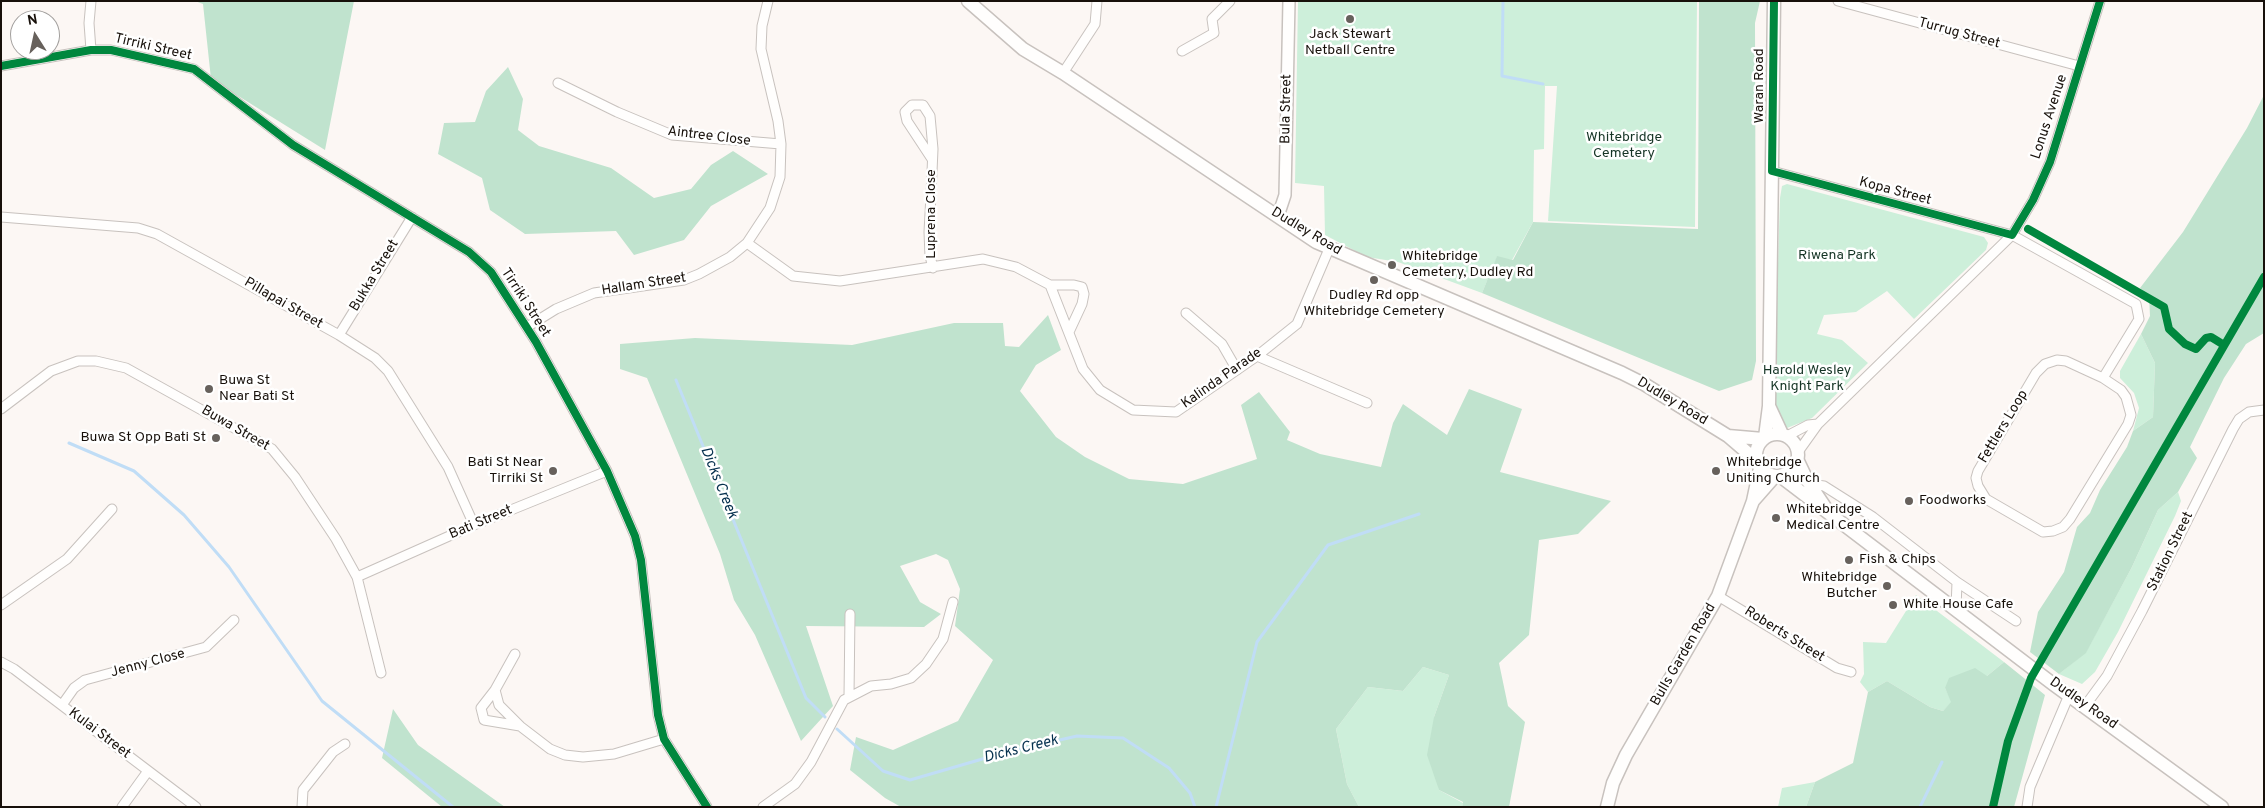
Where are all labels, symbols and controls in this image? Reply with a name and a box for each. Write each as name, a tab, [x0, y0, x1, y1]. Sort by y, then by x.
north arrow	[10, 10, 60, 60]
text: N	[26, 11, 39, 30]
marker: Jack Stewart Netball Centre	[1344, 13, 1356, 25]
street label: Turrug Street	[1916, 15, 2002, 53]
place label: Jack Stewart Netball Centre	[1305, 27, 1395, 59]
street label: Tirriki Street	[113, 31, 193, 65]
street label: Waran Road	[1752, 48, 1768, 124]
street label: Lonus Avenue	[2028, 73, 2072, 161]
street label: Bula Street	[1278, 74, 1296, 144]
street label: Aintree Close	[667, 124, 751, 150]
park label: Whitebridge Cemetery	[1586, 130, 1662, 162]
street label: Luprena Close	[924, 169, 940, 259]
street label: Kopa Street	[1857, 174, 1933, 210]
street label: Dudley Road	[1268, 204, 1344, 260]
street label: Bukka Street	[347, 237, 403, 315]
park label: Riwena Park	[1798, 248, 1876, 264]
place label: Whitebridge Cemetery, Dudley Rd	[1402, 249, 1533, 282]
marker: Whitebridge Cemetery, Dudley Rd	[1386, 259, 1398, 271]
street label: Tirriki Street	[496, 265, 554, 341]
street label: Hallam Street	[601, 270, 687, 300]
marker: Dudley Rd opp Whitebridge Cemetery	[1368, 274, 1380, 286]
street label: Pillapai Street	[241, 275, 325, 333]
place label: Dudley Rd opp Whitebridge Cemetery	[1303, 288, 1445, 321]
street label: Kalinda Parade	[1178, 345, 1266, 413]
park label: Harold Wesley Knight Park	[1763, 363, 1851, 396]
place label: Buwa St Near Bati St	[219, 373, 295, 406]
street label: Dudley Road	[1634, 374, 1710, 430]
marker: Buwa St Near Bati St	[203, 383, 215, 395]
street label: Fettlers Loop	[1976, 387, 2032, 467]
street label: Buwa Street	[198, 403, 272, 455]
place label: Buwa St Opp Bati St	[80, 430, 206, 446]
marker: Buwa St Opp Bati St	[210, 432, 222, 444]
water label: Dicks Creek	[695, 444, 741, 522]
place label: Bati St Near Tirriki St	[467, 455, 543, 488]
place label: Whitebridge Uniting Church	[1726, 455, 1820, 488]
marker: Bati St Near Tirriki St	[547, 465, 559, 477]
marker: Whitebridge Uniting Church	[1710, 465, 1722, 477]
place label: Foodworks	[1919, 493, 1986, 509]
marker: Foodworks	[1903, 495, 1915, 507]
street label: Bati Street	[447, 502, 515, 544]
place label: Whitebridge Medical Centre	[1786, 502, 1880, 534]
street label: Station Street	[2144, 509, 2198, 595]
marker: Whitebridge Medical Centre	[1770, 512, 1782, 524]
place label: Fish & Chips	[1859, 552, 1936, 568]
marker: Fish & Chips	[1843, 554, 1855, 566]
place label: Whitebridge Butcher	[1801, 570, 1877, 602]
marker: Whitebridge Butcher	[1881, 580, 1893, 592]
place label: White House Cafe	[1903, 597, 2013, 613]
marker: White House Cafe	[1887, 599, 1899, 611]
street label: Bulls Garden Road	[1648, 601, 1720, 709]
street label: Roberts Street	[1741, 604, 1827, 666]
street label: Jenny Close	[109, 646, 187, 682]
street label: Dudley Road	[2046, 674, 2120, 734]
street label: Kulai Street	[65, 705, 133, 763]
water label: Dicks Creek	[982, 732, 1060, 768]

